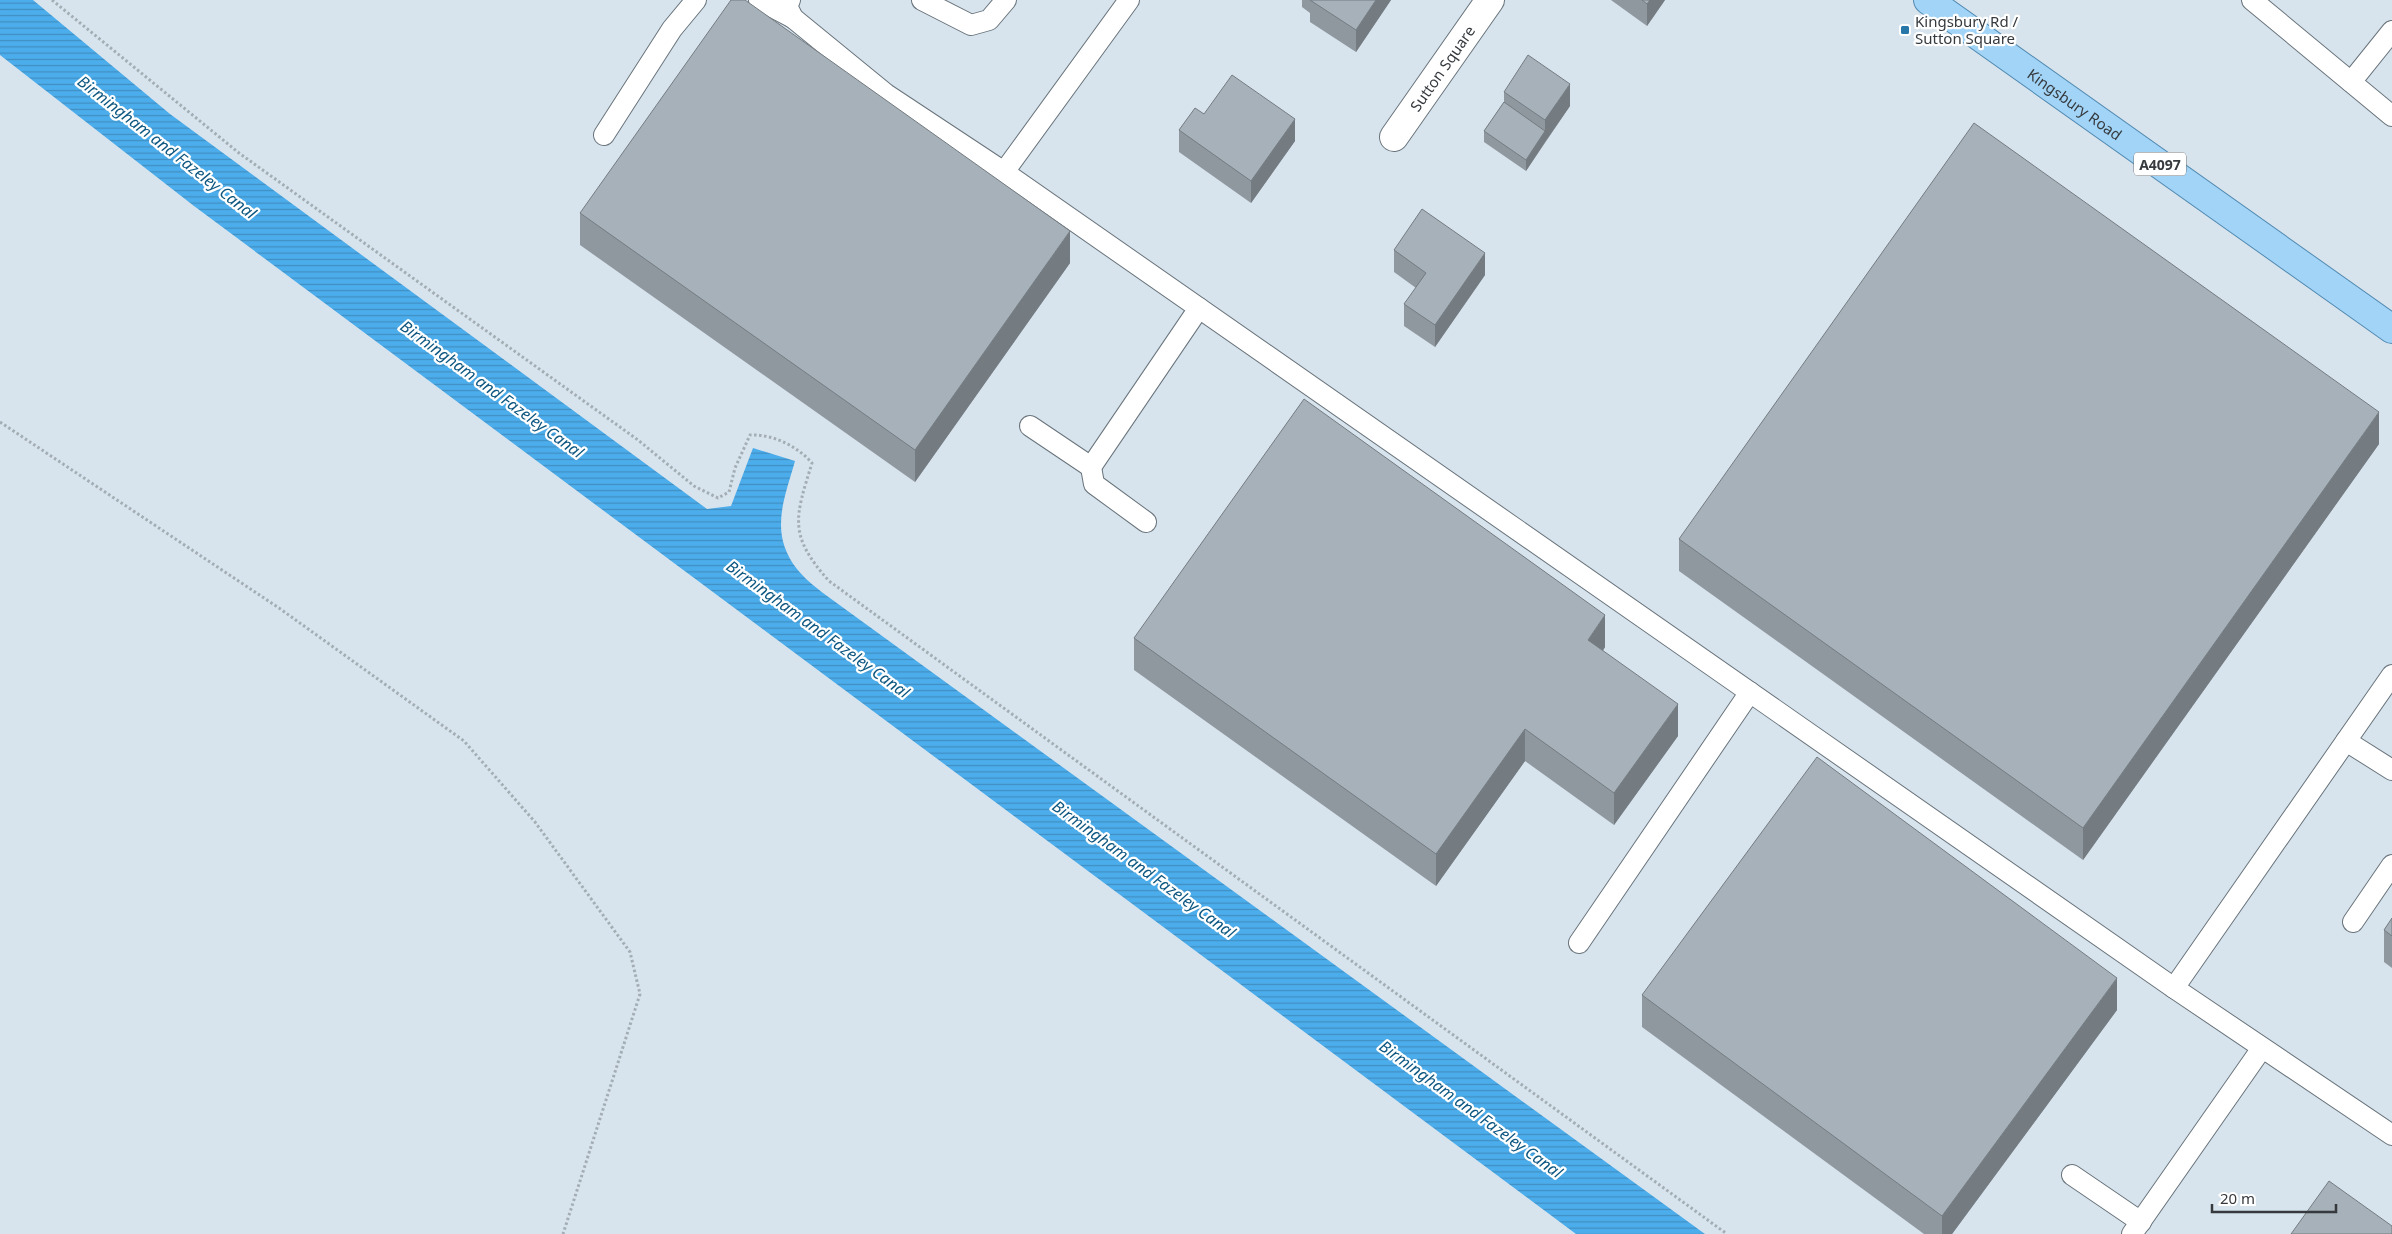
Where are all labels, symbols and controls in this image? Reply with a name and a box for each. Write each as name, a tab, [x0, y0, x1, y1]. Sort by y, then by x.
place label: Kingsbury Rd / Sutton Square	[1915, 11, 2019, 48]
street label: Sutton Square	[1405, 21, 1479, 115]
marker: Kingsbury Rd / Sutton Square	[1899, 24, 1911, 36]
street label: Kingsbury Road	[2024, 64, 2126, 144]
water label: Birmingham and Fazeley Canal	[73, 70, 262, 224]
road number: A4097	[2134, 152, 2186, 175]
water label: Birmingham and Fazeley Canal	[396, 315, 589, 463]
water label: Birmingham and Fazeley Canal	[722, 555, 915, 703]
water label: Birmingham and Fazeley Canal	[1048, 795, 1241, 943]
water label: Birmingham and Fazeley Canal	[1375, 1035, 1568, 1183]
scale bar	[2212, 1182, 2336, 1214]
text: 20 m	[2220, 1188, 2255, 1208]

